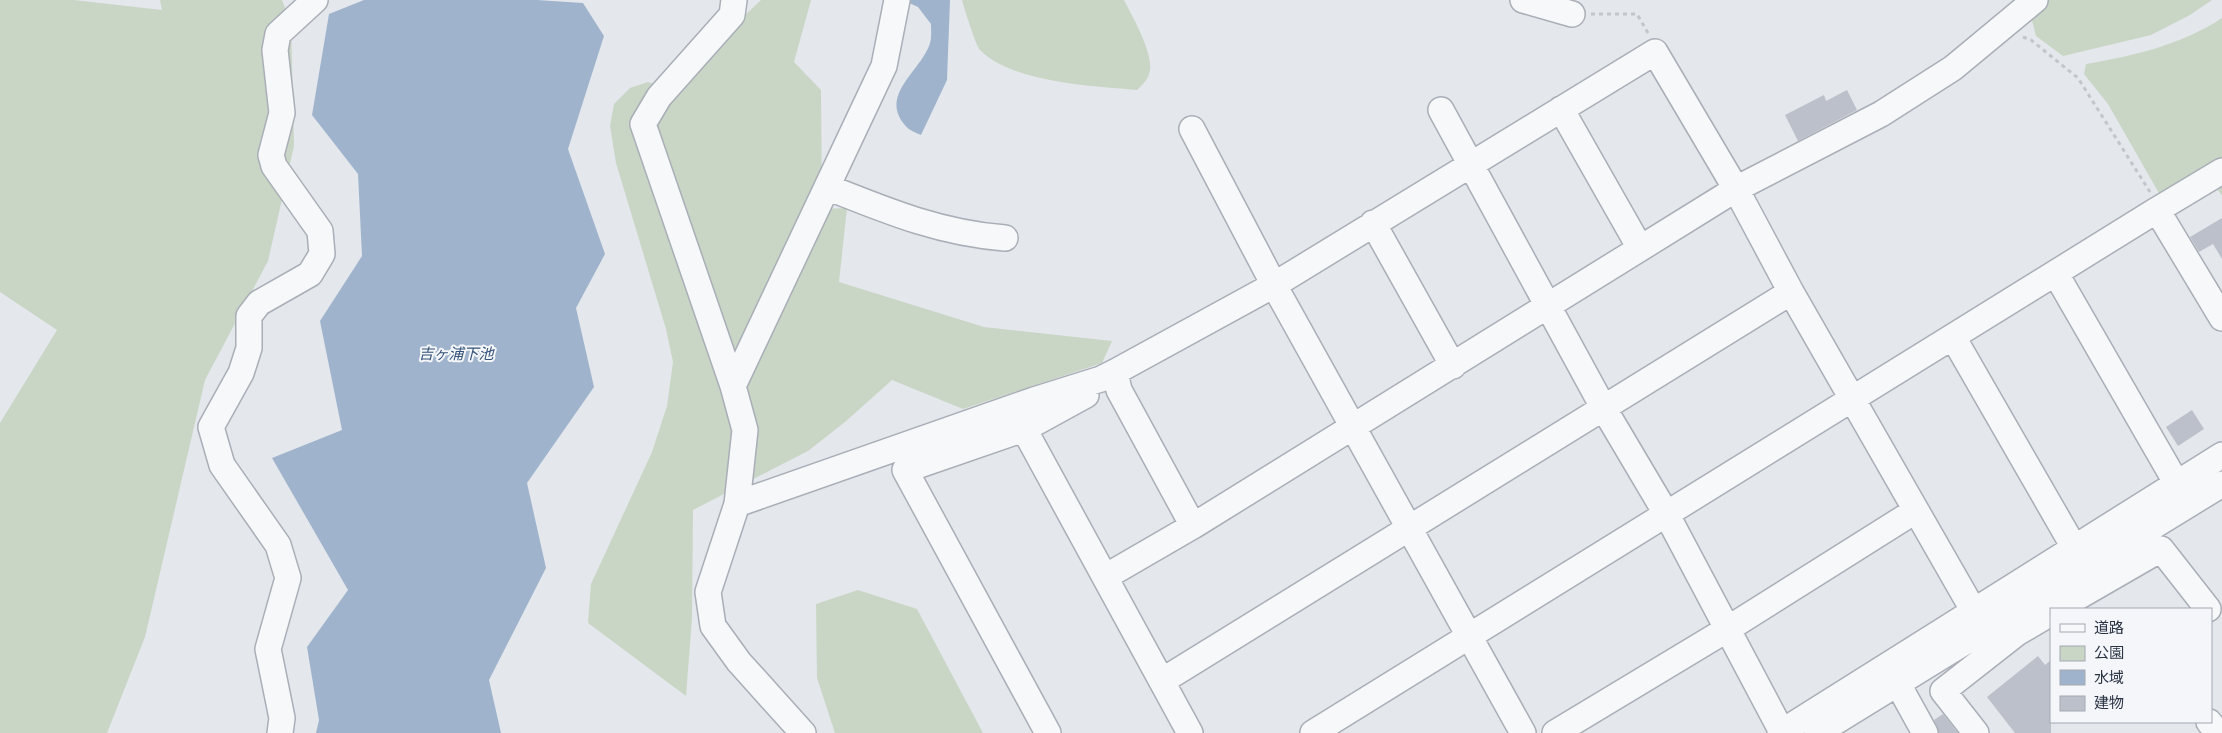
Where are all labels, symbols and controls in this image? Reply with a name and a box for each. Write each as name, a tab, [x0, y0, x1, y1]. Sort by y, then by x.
water label: 吉ヶ浦下池	[418, 344, 495, 364]
legend	[2050, 608, 2212, 723]
text: 道路	[2094, 618, 2124, 638]
text: 公園	[2094, 643, 2124, 663]
text: 水域	[2094, 668, 2124, 688]
text: 建物	[2094, 693, 2124, 713]

